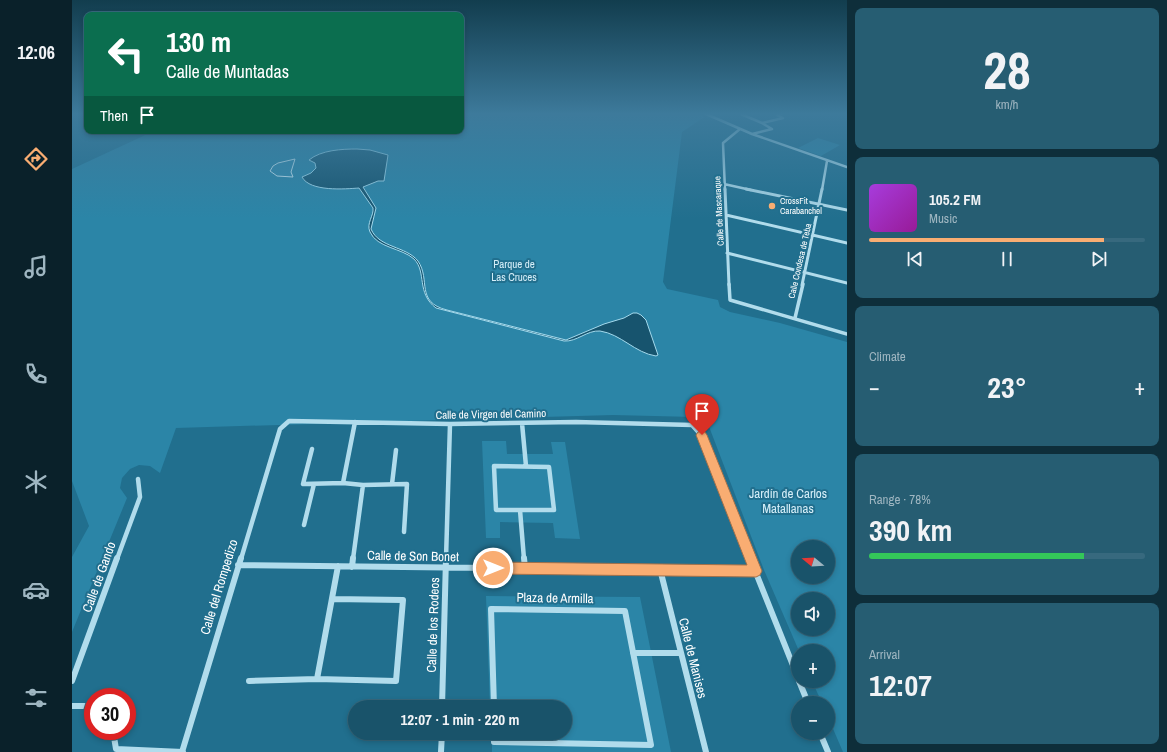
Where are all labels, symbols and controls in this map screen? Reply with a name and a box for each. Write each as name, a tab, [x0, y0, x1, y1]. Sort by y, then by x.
text: 130 m	[166, 23, 231, 61]
icon: left	[100, 28, 152, 80]
text: 28	[983, 35, 1031, 105]
text: 12:06	[17, 40, 55, 65]
text: Calle de Muntadas	[166, 59, 289, 84]
text: km/h	[995, 96, 1019, 113]
icon: arrive	[136, 104, 158, 126]
text: Then	[100, 105, 128, 126]
icon: directions	[22, 145, 50, 173]
street label: Calle de Mascaraque	[711, 176, 727, 246]
text: 105.2 FM	[929, 189, 981, 210]
place label: CrossFit Carabanchel	[780, 195, 822, 217]
marker: CrossFit Carabanchel	[767, 201, 777, 211]
text: Music	[929, 210, 957, 227]
street label: Calle Condesa de Teba	[786, 222, 814, 300]
icon: previous	[904, 248, 926, 270]
icon: pause	[996, 248, 1018, 270]
icon: next	[1088, 248, 1110, 270]
icon: music	[22, 253, 50, 281]
park label: Parque de Las Cruces	[491, 257, 537, 284]
text: Climate	[869, 348, 906, 365]
icon: phone	[22, 360, 50, 388]
text: 23°	[987, 367, 1027, 407]
text: −	[869, 372, 880, 402]
text: +	[1134, 372, 1145, 402]
pin	[685, 394, 719, 435]
icon: arrive	[691, 400, 713, 422]
street label: Calle de Virgen del Camino	[436, 406, 546, 422]
icon: climate	[22, 468, 50, 496]
park label: Jardín de Carlos Matallanas	[749, 485, 827, 517]
text: Range · 78%	[869, 491, 931, 508]
text: 390 km	[869, 510, 952, 550]
street label: Calle del Rompedizo	[196, 537, 242, 637]
street label: Calle de Gando	[78, 539, 120, 615]
north arrow	[791, 540, 835, 584]
map controls	[791, 540, 835, 740]
street label: Calle de Son Bonet	[367, 547, 459, 565]
position arrow	[472, 547, 514, 589]
icon: car	[22, 576, 50, 604]
street label: Calle de los Rodeos	[423, 577, 443, 673]
street label: Plaza de Armilla	[516, 589, 594, 607]
button: sound	[791, 592, 835, 636]
street label: Calle de Manises	[675, 616, 711, 700]
button: +	[791, 644, 835, 688]
text: Arrival	[869, 646, 900, 663]
text: 12:07	[869, 665, 932, 705]
icon: filters	[22, 684, 50, 712]
speed limit sign: 30	[84, 688, 136, 740]
button: −	[791, 696, 835, 740]
text: 12:07 · 1 min · 220 m	[401, 709, 519, 730]

